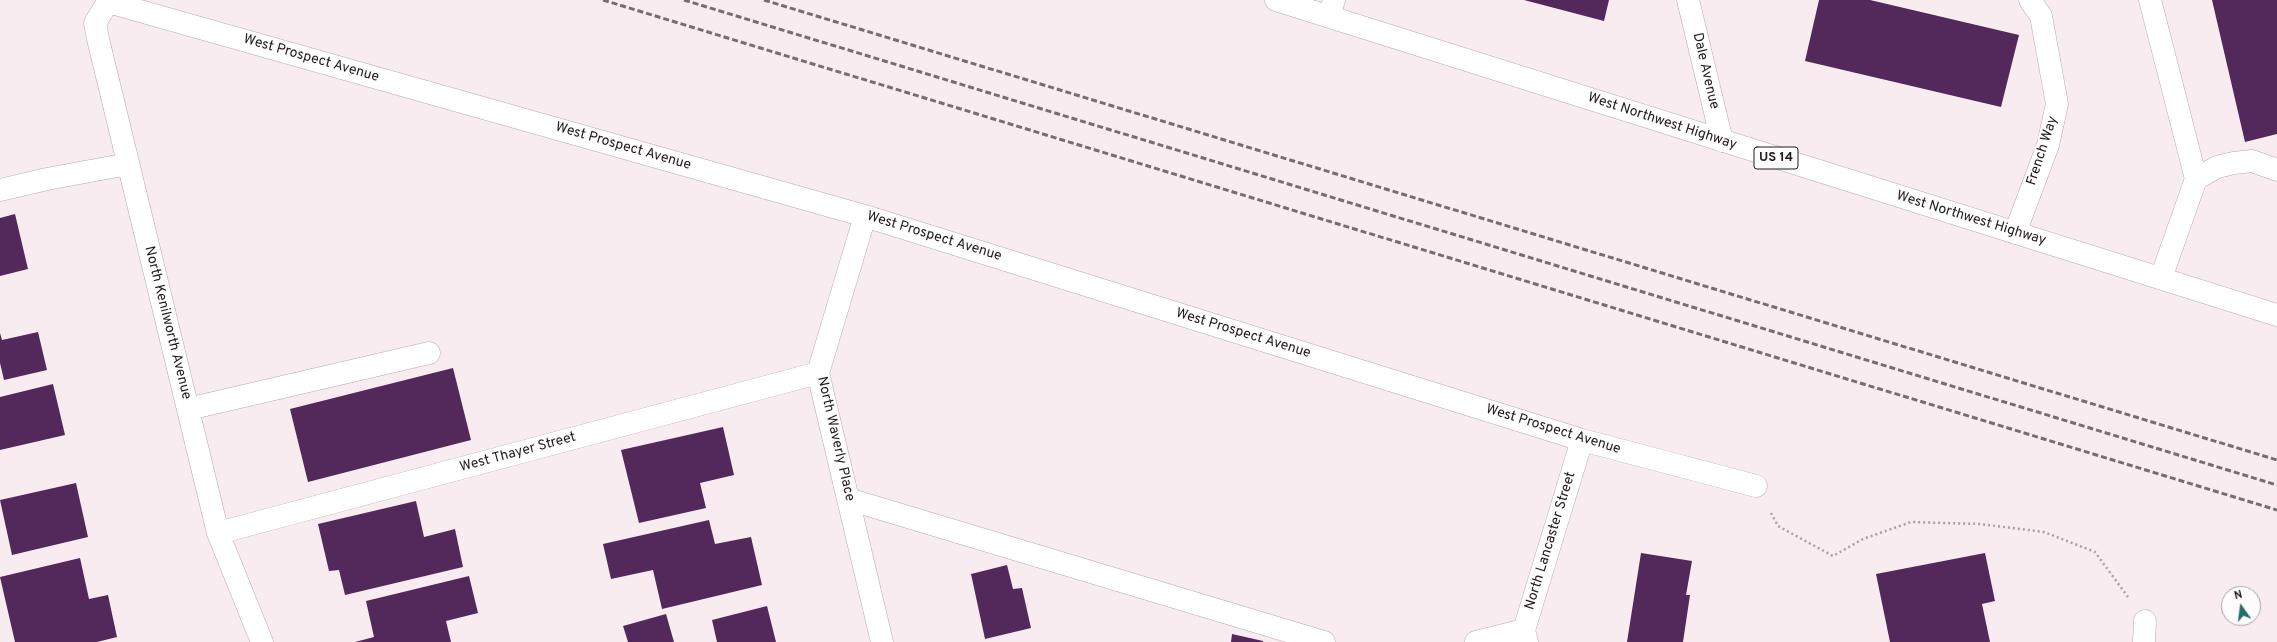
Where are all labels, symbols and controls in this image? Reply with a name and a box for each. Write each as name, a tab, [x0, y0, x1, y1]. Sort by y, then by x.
street label: Dale Avenue	[1688, 31, 1722, 111]
street label: West Prospect Avenue	[241, 32, 381, 86]
street label: West Northwest Highway	[1585, 90, 1739, 154]
street label: French Way	[2024, 114, 2062, 188]
street label: West Prospect Avenue	[553, 120, 693, 174]
road number: US 14	[1754, 147, 1798, 169]
street label: West Northwest Highway	[1894, 188, 2048, 250]
street label: West Prospect Avenue	[865, 208, 1003, 266]
street label: North Kenilworth Avenue	[140, 245, 194, 401]
street label: West Prospect Avenue	[1174, 305, 1312, 363]
street label: North Waverly Place	[812, 375, 858, 503]
street label: West Prospect Avenue	[1484, 401, 1622, 459]
street label: West Thayer Street	[458, 429, 578, 477]
street label: North Lancaster Street	[1522, 470, 1580, 612]
north arrow	[2221, 586, 2261, 626]
text: N	[2233, 588, 2244, 603]

